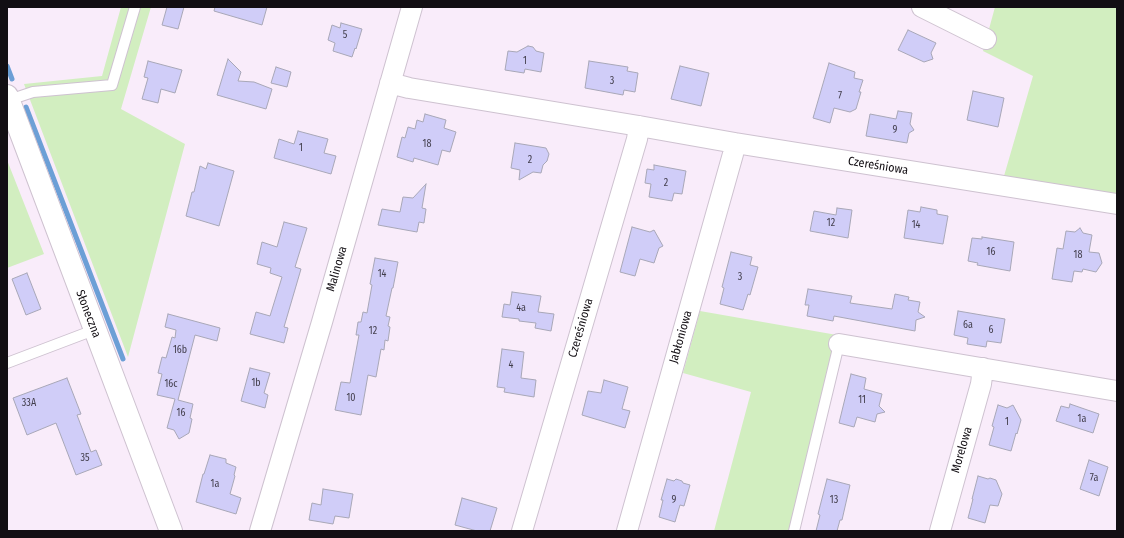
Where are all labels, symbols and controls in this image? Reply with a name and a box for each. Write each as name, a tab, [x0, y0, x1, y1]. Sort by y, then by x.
house number: 5	[343, 29, 347, 41]
house number: 1	[523, 55, 527, 67]
house number: 3	[610, 75, 614, 87]
house number: 7	[838, 90, 842, 102]
house number: 9	[893, 124, 897, 136]
house number: 18	[423, 138, 431, 150]
house number: 1	[299, 142, 303, 154]
house number: 2	[528, 154, 532, 166]
street label: Czereśniowa	[847, 154, 909, 178]
house number: 2	[664, 177, 668, 189]
house number: 12	[827, 217, 835, 229]
house number: 14	[912, 219, 920, 231]
street label: Malinowa	[324, 245, 350, 293]
house number: 16	[987, 246, 995, 258]
house number: 18	[1074, 249, 1082, 261]
house number: 14	[378, 268, 386, 280]
house number: 3	[738, 271, 742, 283]
street label: Słoneczna	[72, 288, 104, 340]
street label: Czereśniowa	[566, 297, 596, 359]
house number: 4a	[516, 302, 526, 314]
street label: Jabłoniowa	[667, 309, 695, 365]
house number: 6a	[963, 319, 973, 331]
house number: 6	[989, 324, 993, 336]
house number: 12	[369, 325, 377, 337]
house number: 16b	[173, 344, 187, 356]
house number: 4	[509, 359, 513, 371]
house number: 1b	[251, 377, 261, 389]
house number: 16c	[164, 378, 178, 390]
house number: 10	[346, 392, 356, 404]
house number: 11	[858, 394, 866, 406]
house number: 33A	[22, 397, 36, 409]
house number: 16	[177, 407, 185, 419]
house number: 1a	[1078, 413, 1086, 425]
house number: 1	[1005, 416, 1009, 428]
street label: Morelowa	[949, 425, 975, 475]
house number: 35	[80, 452, 90, 464]
house number: 7a	[1090, 472, 1098, 484]
house number: 1a	[211, 478, 219, 490]
house number: 9	[672, 494, 676, 506]
house number: 13	[830, 494, 838, 506]

